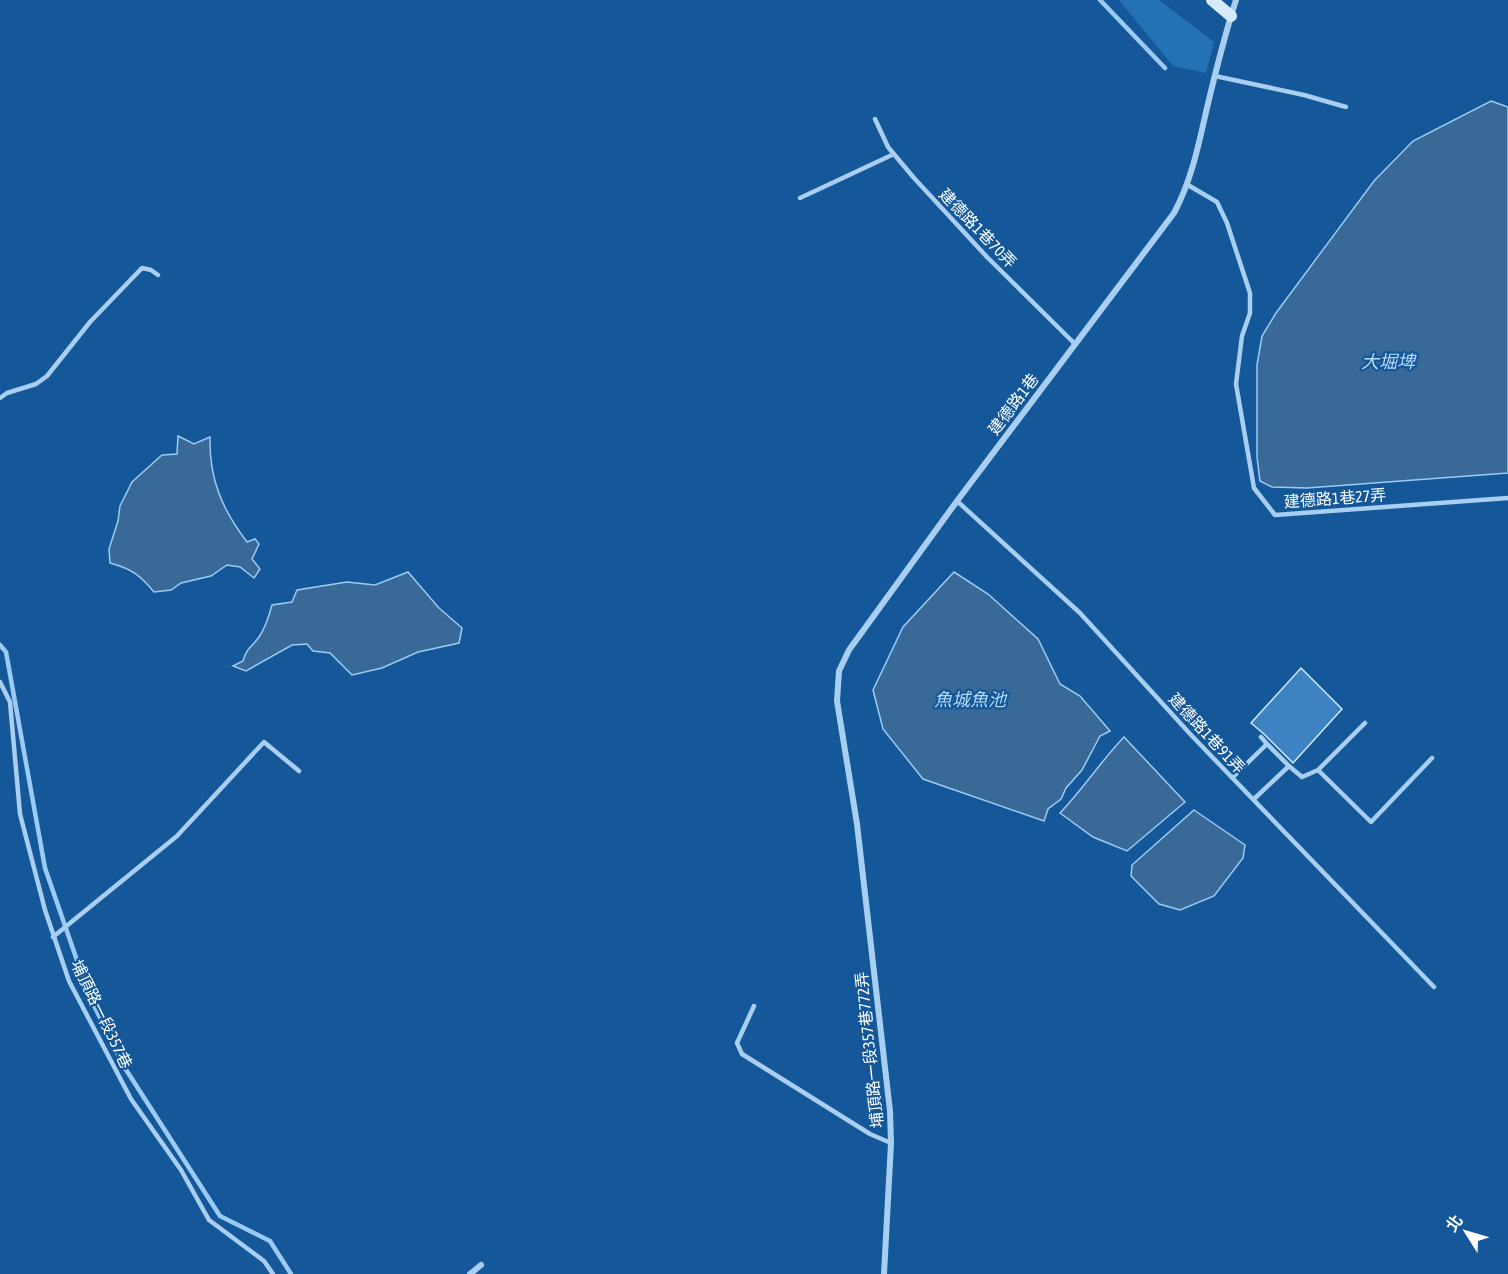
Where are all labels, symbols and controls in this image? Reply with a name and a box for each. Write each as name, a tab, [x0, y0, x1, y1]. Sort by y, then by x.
street label: 建德路1巷70弄	[936, 185, 1020, 271]
water label: 大堀埤	[1361, 351, 1417, 372]
street label: 建德路1巷	[984, 370, 1042, 438]
street label: 建德路1巷27弄	[1283, 485, 1387, 511]
water label: 魚城魚池	[934, 689, 1008, 710]
street label: 建德路1巷91弄	[1165, 689, 1249, 777]
street label: 埔頂路一段357巷	[68, 957, 136, 1071]
street label: 埔頂路一段357巷772弄	[852, 971, 886, 1129]
north arrow	[1436, 1202, 1496, 1262]
text: 北	[1442, 1211, 1466, 1235]

